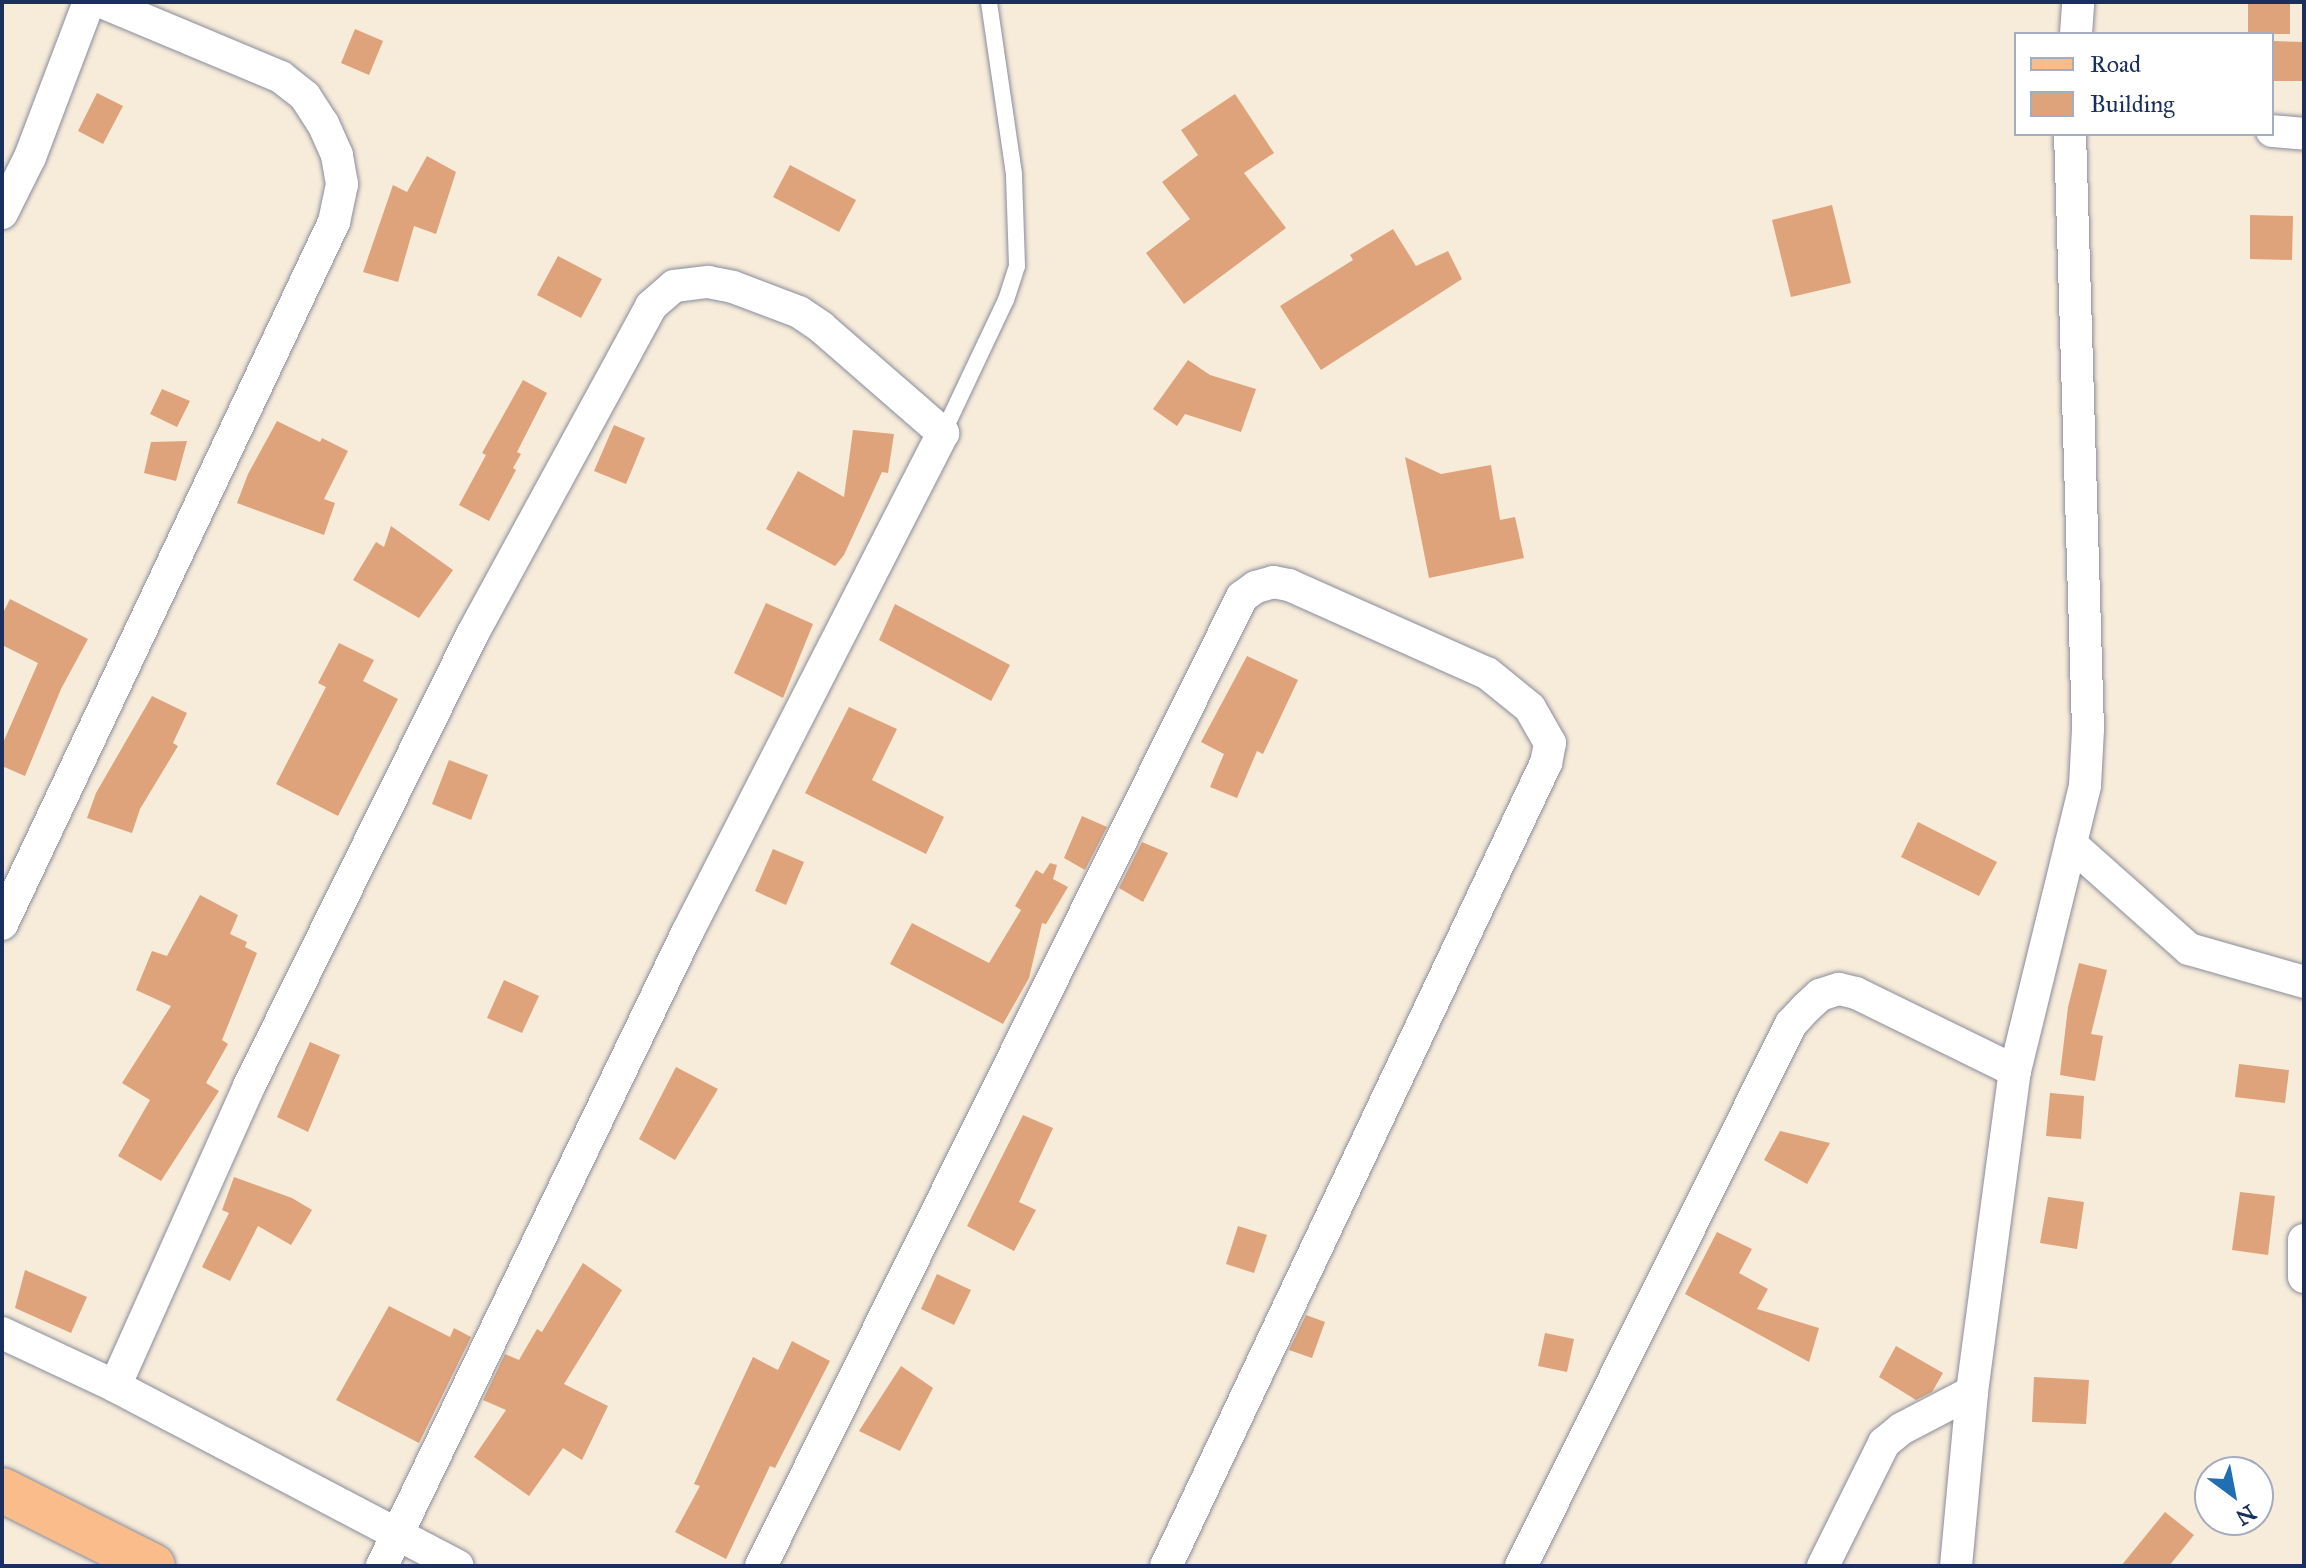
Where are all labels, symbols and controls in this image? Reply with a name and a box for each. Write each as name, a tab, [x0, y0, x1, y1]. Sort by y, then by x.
legend	[2014, 32, 2274, 136]
text: Road	[2090, 49, 2141, 79]
text: Building	[2090, 89, 2175, 119]
north arrow	[2194, 1456, 2274, 1536]
text: N	[2231, 1499, 2261, 1531]

